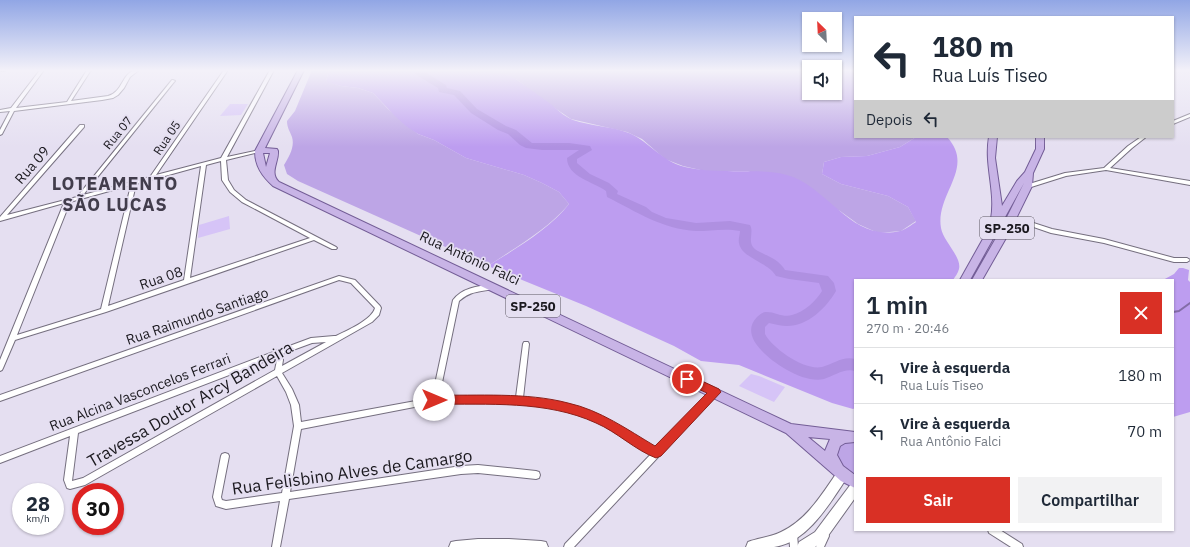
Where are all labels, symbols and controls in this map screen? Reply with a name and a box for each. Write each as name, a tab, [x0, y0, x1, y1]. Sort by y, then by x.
north arrow	[802, 12, 842, 52]
map controls	[802, 12, 842, 100]
text: 180 m	[932, 28, 1014, 65]
icon: left	[866, 32, 918, 84]
button: sound	[802, 60, 842, 100]
text: Rua Luís Tiseo	[932, 64, 1048, 87]
icon: left	[920, 108, 942, 130]
text: Depois	[866, 110, 912, 129]
street label: Rua 07	[100, 113, 135, 152]
street label: Rua 05	[150, 118, 183, 158]
street label: Rua 09	[11, 142, 53, 188]
district label: LOTEAMENTO SÃO LUCAS	[52, 172, 178, 216]
road number: SP-250	[980, 217, 1034, 239]
street label: Rua Antônio Falci	[417, 227, 523, 289]
street label: Rua 08	[137, 262, 185, 294]
street label: Rua Raimundo Santiago	[123, 283, 271, 349]
text: 1 min	[866, 289, 928, 321]
button: close	[1120, 292, 1162, 334]
road number: SP-250	[506, 295, 560, 317]
text: 270 m · 20:46	[866, 320, 949, 337]
street label: Travessa Doutor Arcy Bandeira	[83, 336, 297, 472]
street label: Rua Alcina Vasconcelos Ferrari	[47, 349, 233, 435]
text: Vire à esquerda	[900, 358, 1010, 377]
pin	[670, 362, 704, 396]
icon: left	[866, 365, 888, 387]
text: 180 m	[1118, 366, 1162, 385]
icon: arrive	[676, 368, 698, 390]
text: Rua Luís Tiseo	[900, 377, 984, 394]
position arrow	[413, 379, 455, 421]
text: Vire à esquerda	[900, 414, 1010, 433]
icon: left	[866, 421, 888, 443]
text: 70 m	[1127, 422, 1162, 441]
text: Rua Antônio Falci	[900, 433, 1001, 450]
street label: Rua Felisbino Alves de Camargo	[230, 444, 474, 500]
button: Sair	[866, 477, 1010, 523]
button: Compartilhar	[1018, 477, 1162, 523]
speed limit sign: 30	[72, 483, 124, 535]
text: 28	[26, 490, 50, 517]
text: km/h	[26, 512, 50, 525]

